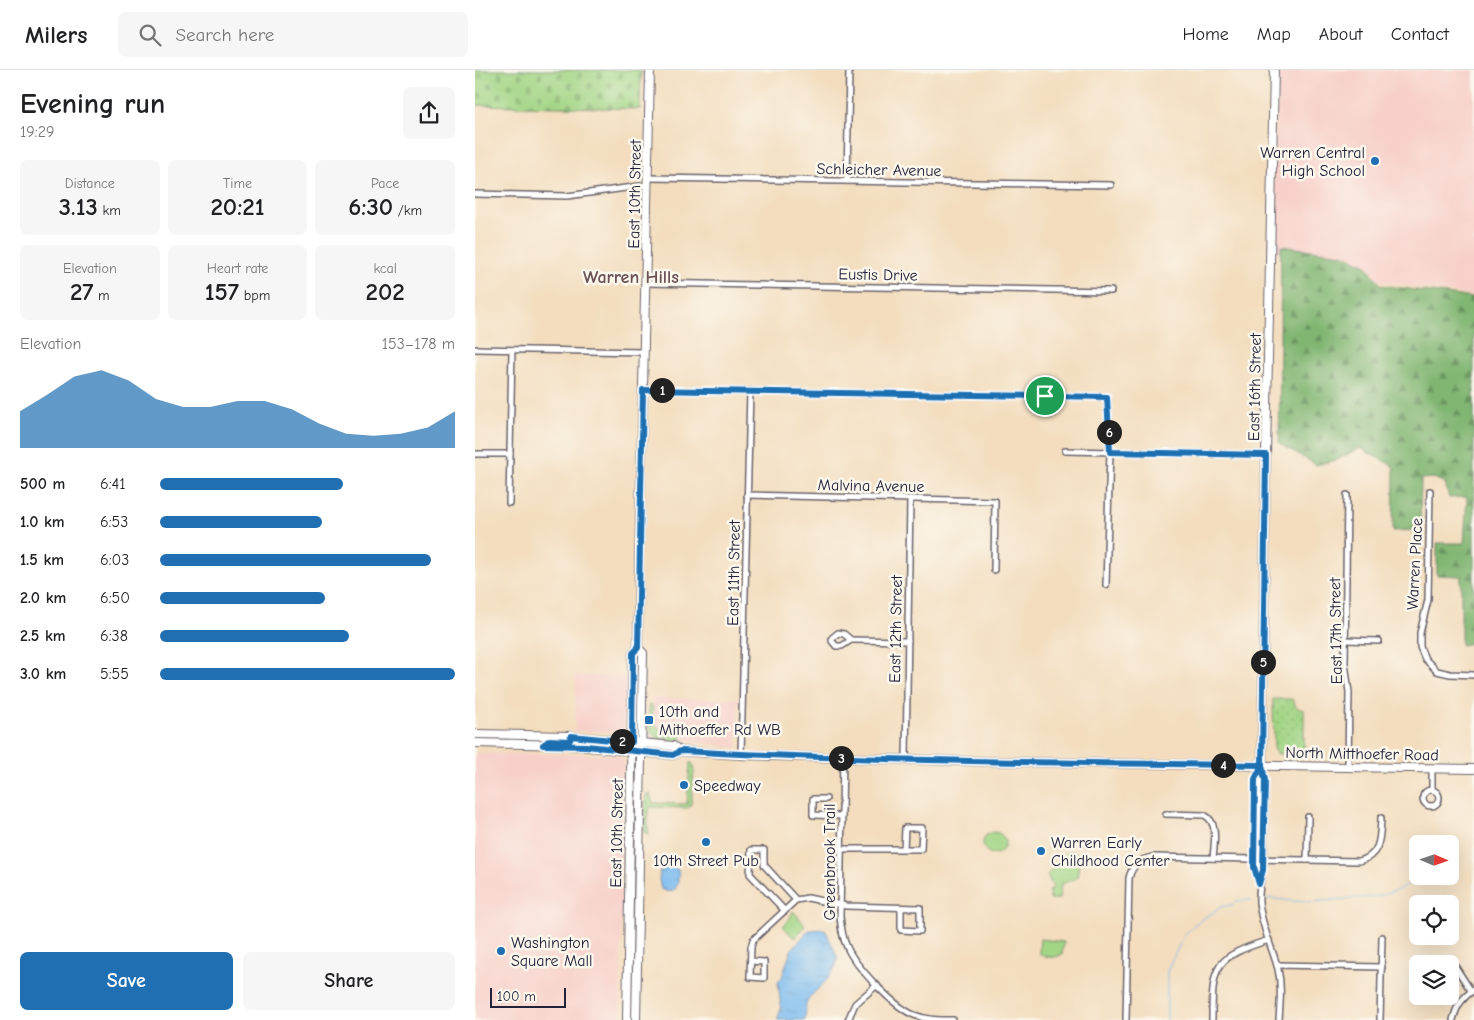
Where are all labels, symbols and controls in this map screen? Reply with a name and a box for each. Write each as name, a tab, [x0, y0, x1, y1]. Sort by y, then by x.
search box	[118, 12, 468, 57]
text: Milers	[25, 21, 88, 49]
icon: search	[136, 21, 164, 49]
text: Search here	[176, 24, 274, 46]
text: Home	[1182, 24, 1229, 45]
text: Map	[1257, 24, 1291, 45]
text: About	[1319, 24, 1363, 45]
text: Contact	[1391, 24, 1449, 45]
button: share	[403, 87, 455, 139]
text: Evening run	[20, 88, 165, 120]
text: 19:29	[20, 123, 55, 141]
street label: East 10th Street	[625, 139, 645, 249]
place label: Warren Central High School	[1260, 144, 1365, 180]
marker: Warren Central High School	[1369, 155, 1381, 167]
street label: Schleicher Avenue	[816, 160, 942, 180]
text: Distance	[65, 175, 115, 192]
text: Time	[223, 175, 252, 192]
text: Pace	[371, 175, 399, 192]
text: 3.13	[59, 192, 98, 221]
text: 20:21	[210, 192, 265, 221]
text: 6:30	[348, 192, 393, 221]
text: km	[98, 202, 121, 219]
text: /km	[393, 202, 422, 219]
text: Elevation	[63, 260, 117, 277]
text: Heart rate	[207, 260, 268, 277]
text: kcal	[373, 260, 397, 277]
street label: Eustis Drive	[838, 265, 918, 285]
district label: Warren Hills	[583, 267, 679, 288]
text: 27	[70, 277, 93, 306]
text: 157	[205, 277, 239, 306]
text: 202	[366, 277, 405, 306]
text: m	[93, 287, 110, 304]
text: bpm	[239, 287, 270, 304]
street label: East 16th Street	[1245, 332, 1265, 441]
text: Elevation	[20, 335, 81, 353]
text: 153–178 m	[382, 335, 455, 353]
pin	[1024, 375, 1066, 417]
pin: 1	[649, 378, 675, 402]
text: 1	[660, 382, 665, 399]
icon: arrive	[1031, 382, 1059, 410]
pin: 6	[1097, 420, 1121, 444]
text: 6	[1106, 424, 1113, 441]
text: 500 m	[20, 475, 65, 493]
text: 6:41	[100, 475, 126, 493]
street label: Malvina Avenue	[818, 476, 924, 496]
text: 1.0 km	[20, 513, 65, 531]
text: 6:53	[100, 513, 128, 531]
street label: Warren Place	[1404, 518, 1426, 611]
street label: East 11th Street	[724, 520, 744, 626]
text: 1.5 km	[20, 551, 64, 569]
text: 6:03	[100, 551, 129, 569]
street label: East 12th Street	[886, 575, 906, 683]
street label: East 17th Street	[1326, 577, 1346, 685]
text: 2.0 km	[20, 589, 66, 607]
text: 6:50	[100, 589, 130, 607]
text: 2.5 km	[20, 627, 66, 645]
text: 6:38	[100, 627, 128, 645]
pin: 5	[1251, 650, 1275, 674]
text: 5	[1260, 654, 1267, 671]
text: 3.0 km	[20, 665, 66, 683]
text: 5:55	[100, 665, 129, 683]
place label: 10th and Mithoeffer Rd WB	[659, 703, 781, 739]
marker: 10th and Mithoeffer Rd WB	[643, 714, 655, 726]
pin: 2	[609, 728, 635, 754]
text: 2	[619, 733, 626, 750]
street label: North Mitthoefer Road	[1285, 744, 1439, 764]
pin: 3	[829, 746, 853, 770]
text: 3	[838, 750, 845, 767]
pin: 4	[1211, 752, 1235, 778]
text: 4	[1220, 757, 1227, 774]
place label: Speedway	[694, 777, 761, 795]
street label: East 10th Street	[607, 778, 627, 888]
marker: Speedway	[678, 779, 690, 791]
street label: Greenbrook Trail	[821, 804, 839, 920]
place label: Warren Early Childhood Center	[1051, 834, 1170, 870]
north arrow	[1409, 835, 1459, 885]
map controls	[1409, 835, 1459, 1005]
marker: 10th Street Pub	[700, 836, 712, 848]
marker: Warren Early Childhood Center	[1035, 845, 1047, 857]
place label: 10th Street Pub	[653, 852, 759, 870]
button: locate	[1409, 895, 1459, 945]
place label: Washington Square Mall	[511, 934, 593, 970]
marker: Washington Square Mall	[495, 945, 507, 957]
button: Save	[20, 952, 233, 1010]
button: Share	[243, 952, 455, 1010]
button: layers	[1409, 955, 1459, 1005]
scale bar	[490, 985, 566, 1008]
text: 100 m	[497, 988, 536, 1005]

